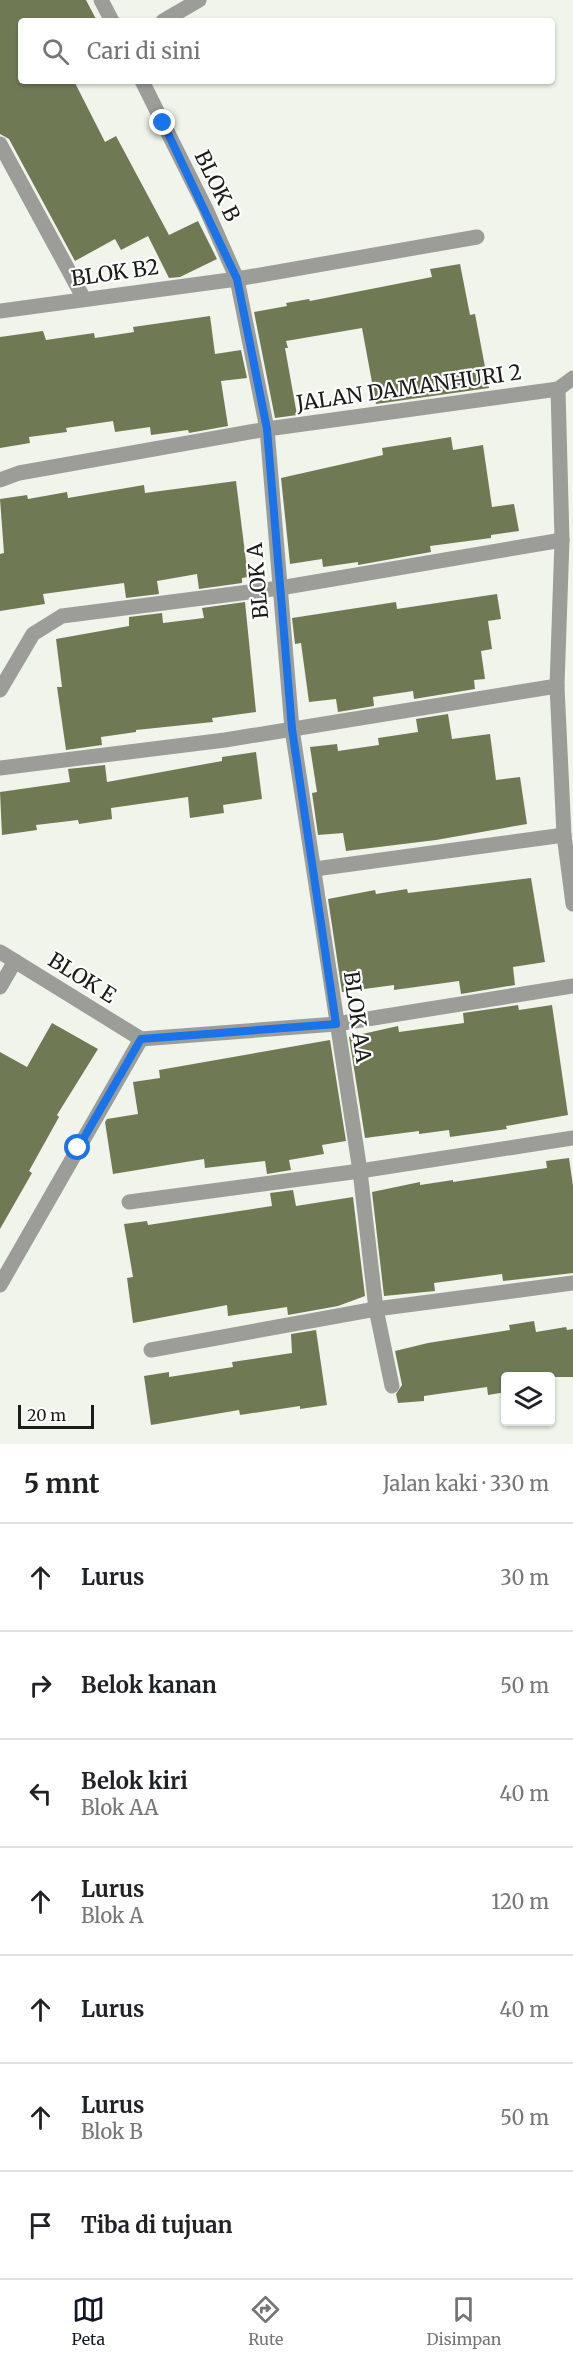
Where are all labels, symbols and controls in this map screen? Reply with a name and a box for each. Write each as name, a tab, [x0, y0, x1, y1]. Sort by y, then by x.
search box	[18, 18, 555, 84]
icon: search	[39, 35, 72, 68]
text: Cari di sini	[87, 37, 201, 65]
route end	[149, 109, 175, 135]
street label: BLOK B	[189, 146, 246, 226]
street label: BLOK B2	[69, 253, 160, 292]
street label: JALAN DAMANHURI 2	[294, 358, 523, 417]
street label: BLOK A	[241, 542, 274, 620]
street label: BLOK E	[43, 946, 122, 1009]
street label: BLOK AA	[338, 969, 377, 1065]
route start	[64, 1134, 90, 1160]
map controls	[501, 1372, 555, 1426]
button: layers	[501, 1372, 555, 1426]
scale bar	[18, 1402, 94, 1430]
text: 20 m	[27, 1405, 66, 1425]
text: 5 mnt	[24, 1467, 99, 1500]
text: Jalan kaki · 330 m	[383, 1471, 549, 1496]
icon: ahead	[24, 1561, 57, 1594]
text: Lurus	[81, 1563, 144, 1591]
text: 30 m	[500, 1565, 549, 1590]
icon: right	[24, 1669, 57, 1702]
text: Belok kanan	[81, 1671, 217, 1699]
text: 50 m	[500, 1673, 549, 1698]
text: Belok kiri	[81, 1767, 188, 1795]
icon: left	[24, 1777, 57, 1810]
text: 40 m	[499, 1781, 549, 1806]
text: Blok AA	[81, 1795, 158, 1820]
text: Lurus	[81, 1875, 144, 1903]
icon: ahead	[24, 1885, 57, 1918]
text: 120 m	[491, 1889, 549, 1914]
text: Blok A	[81, 1903, 143, 1928]
icon: ahead	[24, 1993, 57, 2026]
text: Lurus	[81, 1995, 144, 2023]
text: 40 m	[499, 1997, 549, 2022]
text: Lurus	[81, 2091, 144, 2119]
icon: ahead	[24, 2101, 57, 2134]
text: 50 m	[500, 2105, 549, 2130]
text: Blok B	[81, 2119, 143, 2144]
icon: arrive	[24, 2209, 57, 2242]
text: Tiba di tujuan	[81, 2211, 232, 2239]
tab: Peta	[72, 2293, 105, 2349]
tab: Rute	[248, 2293, 283, 2349]
tab: Disimpan	[427, 2293, 501, 2349]

